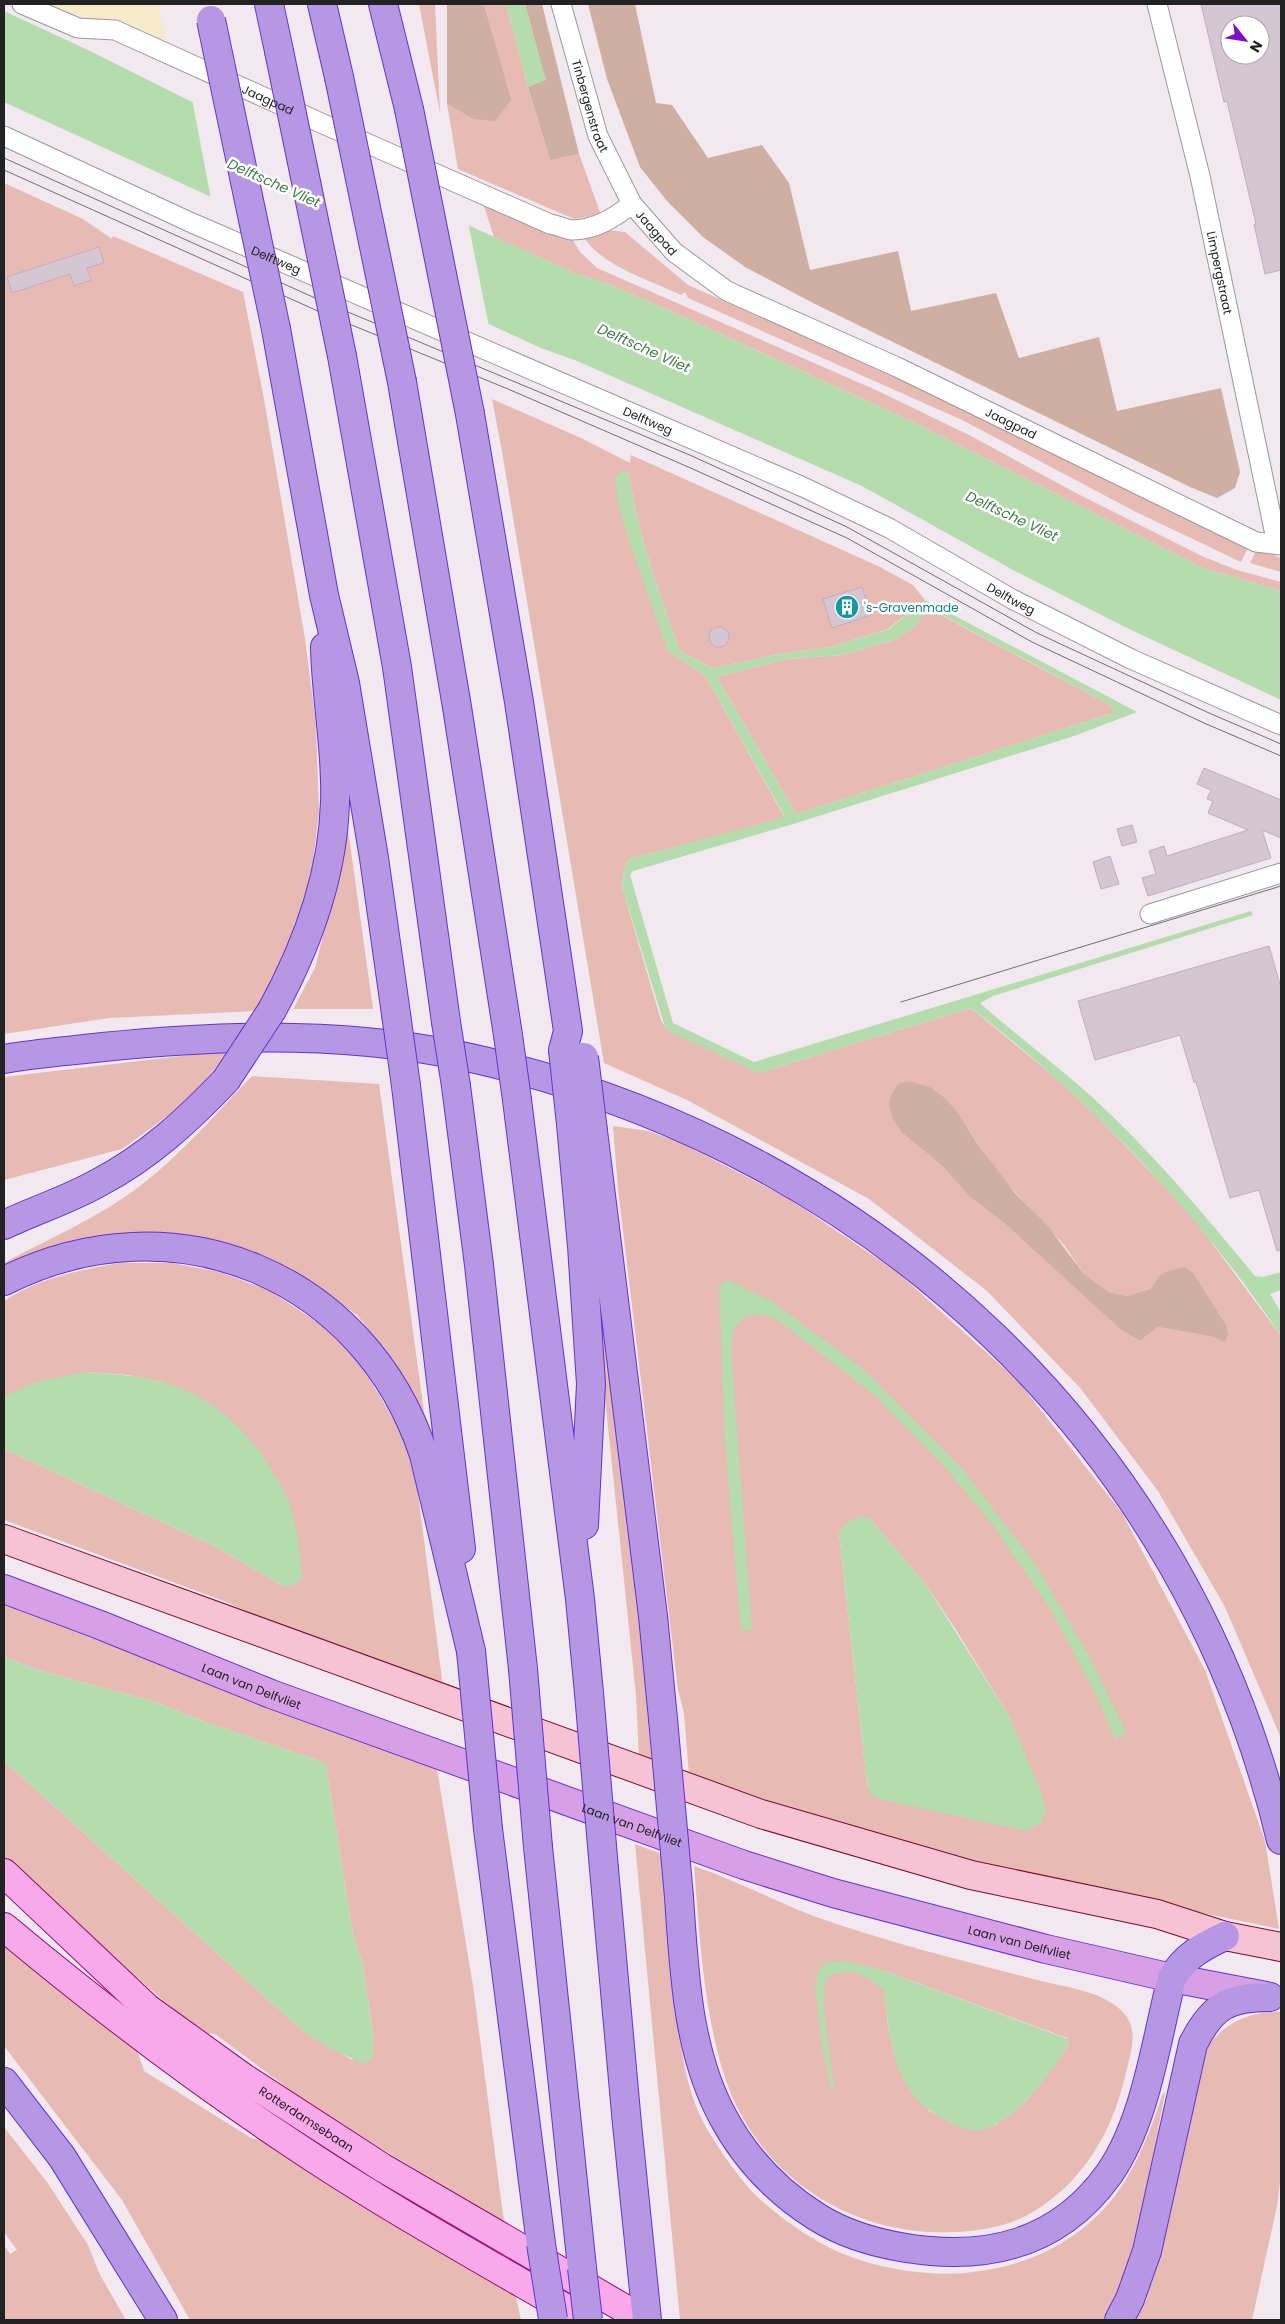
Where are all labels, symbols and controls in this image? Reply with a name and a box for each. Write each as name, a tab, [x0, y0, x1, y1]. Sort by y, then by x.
north arrow	[1220, 15, 1270, 65]
text: N	[1245, 37, 1268, 56]
street label: Tinbergenstraat	[568, 57, 613, 155]
street label: Jaagpad	[240, 80, 297, 118]
water label: Delftsche Vliet	[224, 154, 324, 213]
street label: Jaagpad	[632, 206, 681, 259]
street label: Limpergstraat	[1203, 230, 1237, 316]
street label: Delftweg	[249, 241, 304, 278]
water label: Delftsche Vliet	[594, 319, 694, 378]
street label: Delftweg	[621, 402, 676, 438]
street label: Jaagpad	[983, 403, 1040, 442]
water label: Delftsche Vliet	[963, 486, 1062, 546]
street label: Delftweg	[984, 578, 1038, 618]
building icon: 's-Gravenmade	[834, 594, 860, 620]
place label: 's-Gravenmade	[864, 599, 959, 616]
street label: Laan van Delfvliet	[200, 1659, 304, 1713]
street label: Laan van Delfvliet	[580, 1799, 685, 1850]
street label: Laan van Delfvliet	[966, 1920, 1073, 1963]
street label: Rotterdamsebaan	[256, 2082, 358, 2156]

